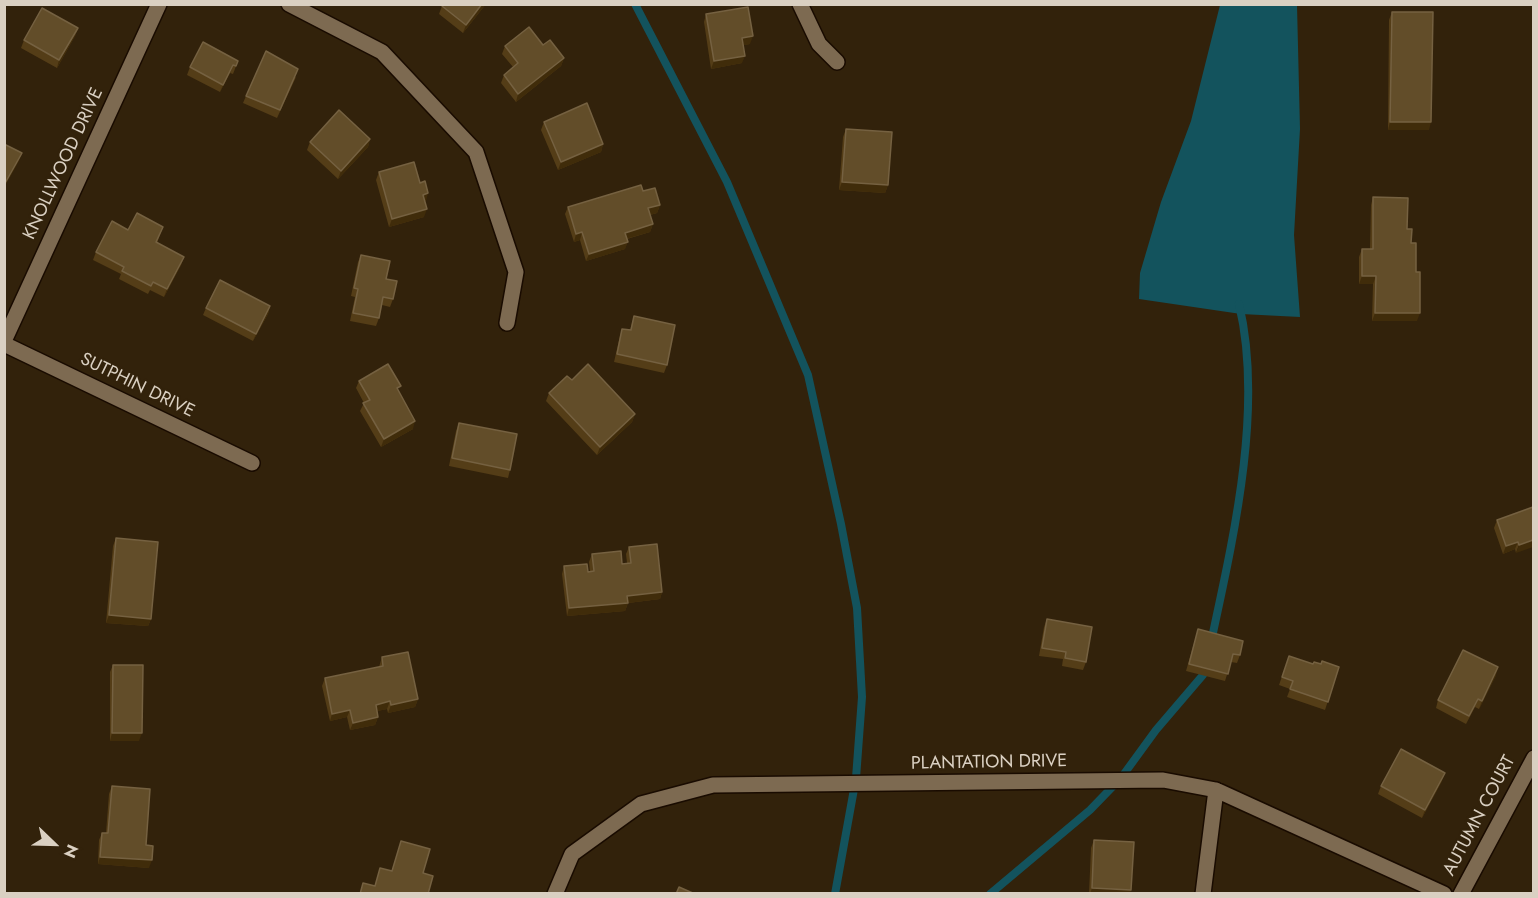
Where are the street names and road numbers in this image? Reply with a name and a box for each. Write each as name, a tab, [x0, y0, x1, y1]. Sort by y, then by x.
street label: KNOLLWOOD DRIVE	[19, 85, 109, 243]
street label: SUTPHIN DRIVE	[76, 349, 198, 423]
street label: PLANTATION DRIVE	[911, 751, 1067, 775]
street label: AUTUMN COURT	[1439, 752, 1521, 880]

